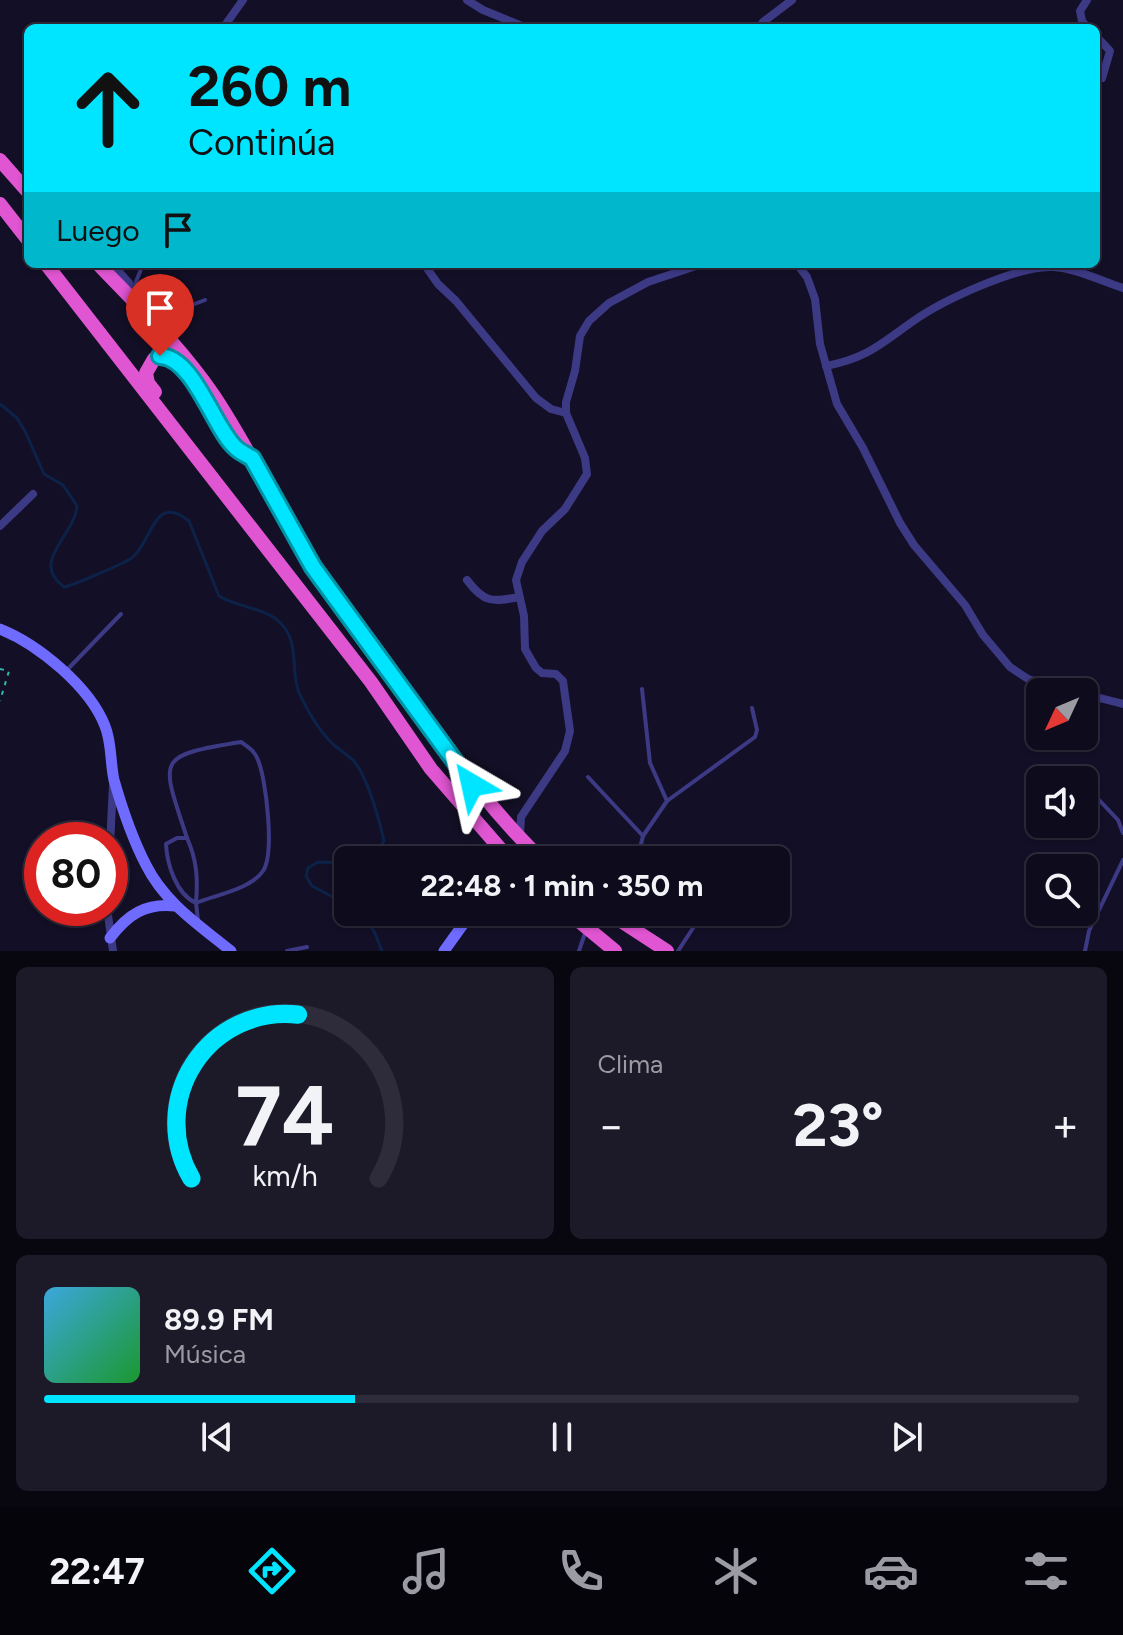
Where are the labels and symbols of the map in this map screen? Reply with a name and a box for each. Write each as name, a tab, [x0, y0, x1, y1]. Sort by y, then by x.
pin	[126, 274, 194, 356]
north arrow	[1026, 678, 1098, 750]
position arrow	[430, 743, 514, 827]
speed limit sign: 80	[24, 822, 128, 926]

